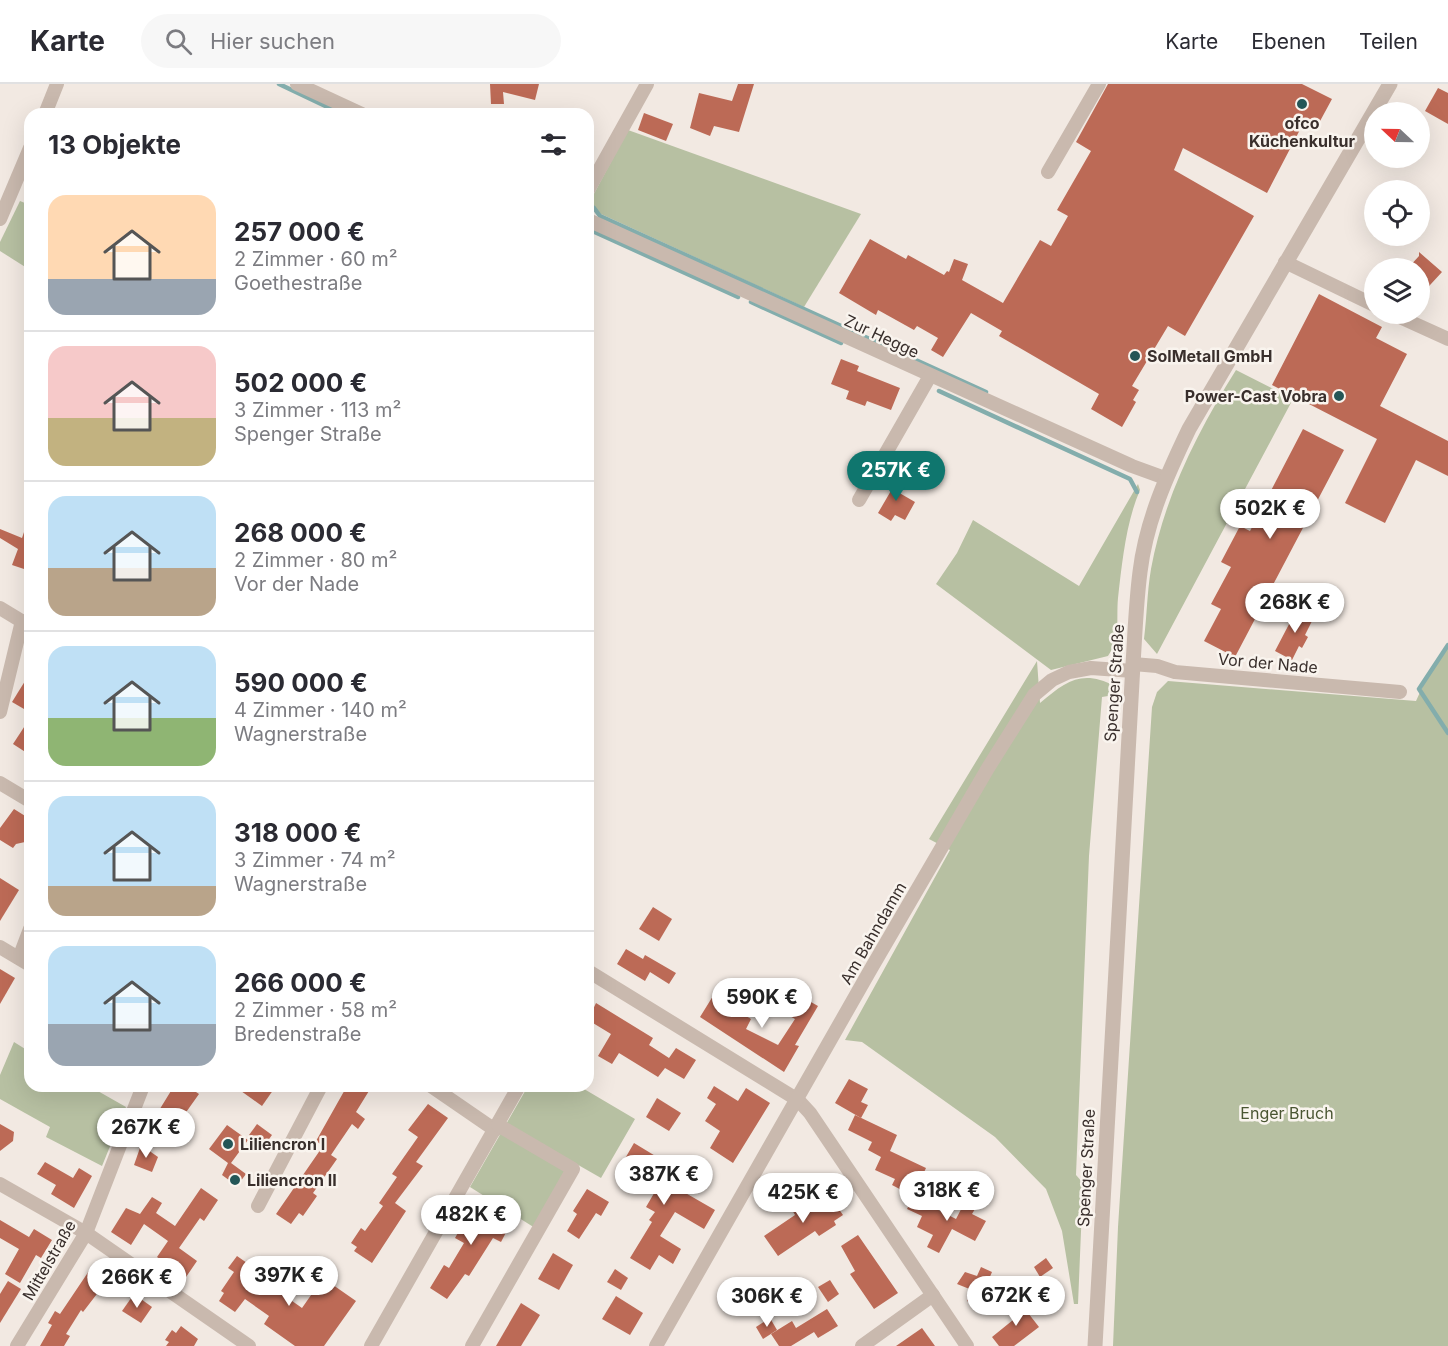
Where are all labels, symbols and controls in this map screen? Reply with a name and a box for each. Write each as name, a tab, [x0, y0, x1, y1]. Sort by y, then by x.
search box	[141, 14, 561, 68]
text: Karte	[30, 24, 105, 58]
icon: search	[162, 25, 195, 58]
text: Hier suchen	[210, 28, 335, 54]
text: Karte	[1165, 29, 1218, 54]
text: Ebenen	[1251, 29, 1326, 54]
text: Teilen	[1359, 29, 1418, 54]
marker: ofco Küchenkultur	[1295, 97, 1309, 111]
north arrow	[1364, 102, 1430, 168]
map controls	[1364, 102, 1430, 324]
place label: ofco Küchenkultur	[1249, 113, 1355, 151]
icon: filters	[537, 128, 570, 161]
text: 13 Objekte	[48, 129, 181, 160]
button: locate	[1364, 180, 1430, 246]
text: 257 000 €	[234, 216, 365, 247]
icon: home	[96, 219, 168, 291]
text: 2 Zimmer · 60 m²	[234, 247, 398, 271]
button: layers	[1364, 258, 1430, 324]
text: Goethestraße	[234, 271, 362, 295]
street label: Zur Hegge	[841, 310, 923, 362]
place label: SolMetall GmbH	[1147, 346, 1272, 366]
marker: SolMetall GmbH	[1128, 349, 1142, 363]
text: 502 000 €	[234, 367, 367, 398]
icon: home	[96, 370, 168, 442]
place label: Power-Cast Vobra	[1185, 386, 1327, 406]
marker: Power-Cast Vobra	[1332, 389, 1346, 403]
text: 3 Zimmer · 113 m²	[234, 398, 401, 422]
text: Spenger Straße	[234, 422, 382, 446]
pin: 257K €	[847, 451, 945, 502]
text: 257K €	[861, 458, 931, 482]
pin: 502K €	[1221, 489, 1319, 540]
text: 502K €	[1234, 496, 1306, 520]
text: 268 000 €	[234, 517, 367, 548]
icon: home	[96, 520, 168, 592]
text: 2 Zimmer · 80 m²	[234, 548, 397, 572]
text: Vor der Nade	[234, 572, 359, 596]
pin: 268K €	[1246, 583, 1344, 634]
text: 268K €	[1259, 590, 1331, 614]
street label: Spenger Straße	[1100, 623, 1128, 743]
street label: Vor der Nade	[1217, 649, 1319, 677]
text: 590 000 €	[234, 667, 368, 698]
icon: home	[96, 670, 168, 742]
text: 4 Zimmer · 140 m²	[234, 698, 407, 722]
text: Wagnerstraße	[234, 722, 367, 746]
text: 318 000 €	[234, 817, 362, 848]
icon: home	[96, 820, 168, 892]
text: 3 Zimmer · 74 m²	[234, 848, 396, 872]
text: Wagnerstraße	[234, 872, 367, 896]
street label: Am Bahndamm	[836, 878, 910, 988]
text: 266 000 €	[234, 967, 367, 998]
icon: home	[96, 970, 168, 1042]
pin: 590K €	[713, 978, 811, 1029]
text: 590K €	[726, 985, 798, 1009]
text: 2 Zimmer · 58 m²	[234, 998, 397, 1022]
text: Bredenstraße	[234, 1022, 362, 1046]
park label: Enger Bruch	[1240, 1103, 1334, 1123]
pin: 267K €	[97, 1108, 195, 1159]
street label: Spenger Straße	[1073, 1108, 1099, 1228]
text: 267K €	[111, 1115, 181, 1139]
place label: Liliencron I	[240, 1134, 325, 1154]
marker: Liliencron I	[221, 1137, 235, 1151]
pin: 387K €	[615, 1155, 713, 1206]
text: 387K €	[629, 1162, 699, 1186]
place label: Liliencron II	[247, 1170, 337, 1190]
pin: 318K €	[898, 1171, 996, 1222]
marker: Liliencron II	[228, 1173, 242, 1187]
pin: 425K €	[754, 1173, 852, 1224]
text: 318K €	[913, 1178, 981, 1202]
text: 425K €	[767, 1180, 839, 1204]
pin: 482K €	[422, 1195, 520, 1246]
text: 482K €	[435, 1202, 507, 1226]
street label: Mittelstraße	[18, 1216, 80, 1304]
pin: 397K €	[240, 1256, 338, 1307]
pin: 266K €	[88, 1258, 186, 1309]
text: 397K €	[254, 1263, 324, 1287]
text: 266K €	[101, 1265, 173, 1289]
pin: 672K €	[967, 1276, 1065, 1327]
pin: 306K €	[718, 1277, 816, 1328]
text: 672K €	[981, 1283, 1051, 1307]
text: 306K €	[731, 1284, 803, 1308]

